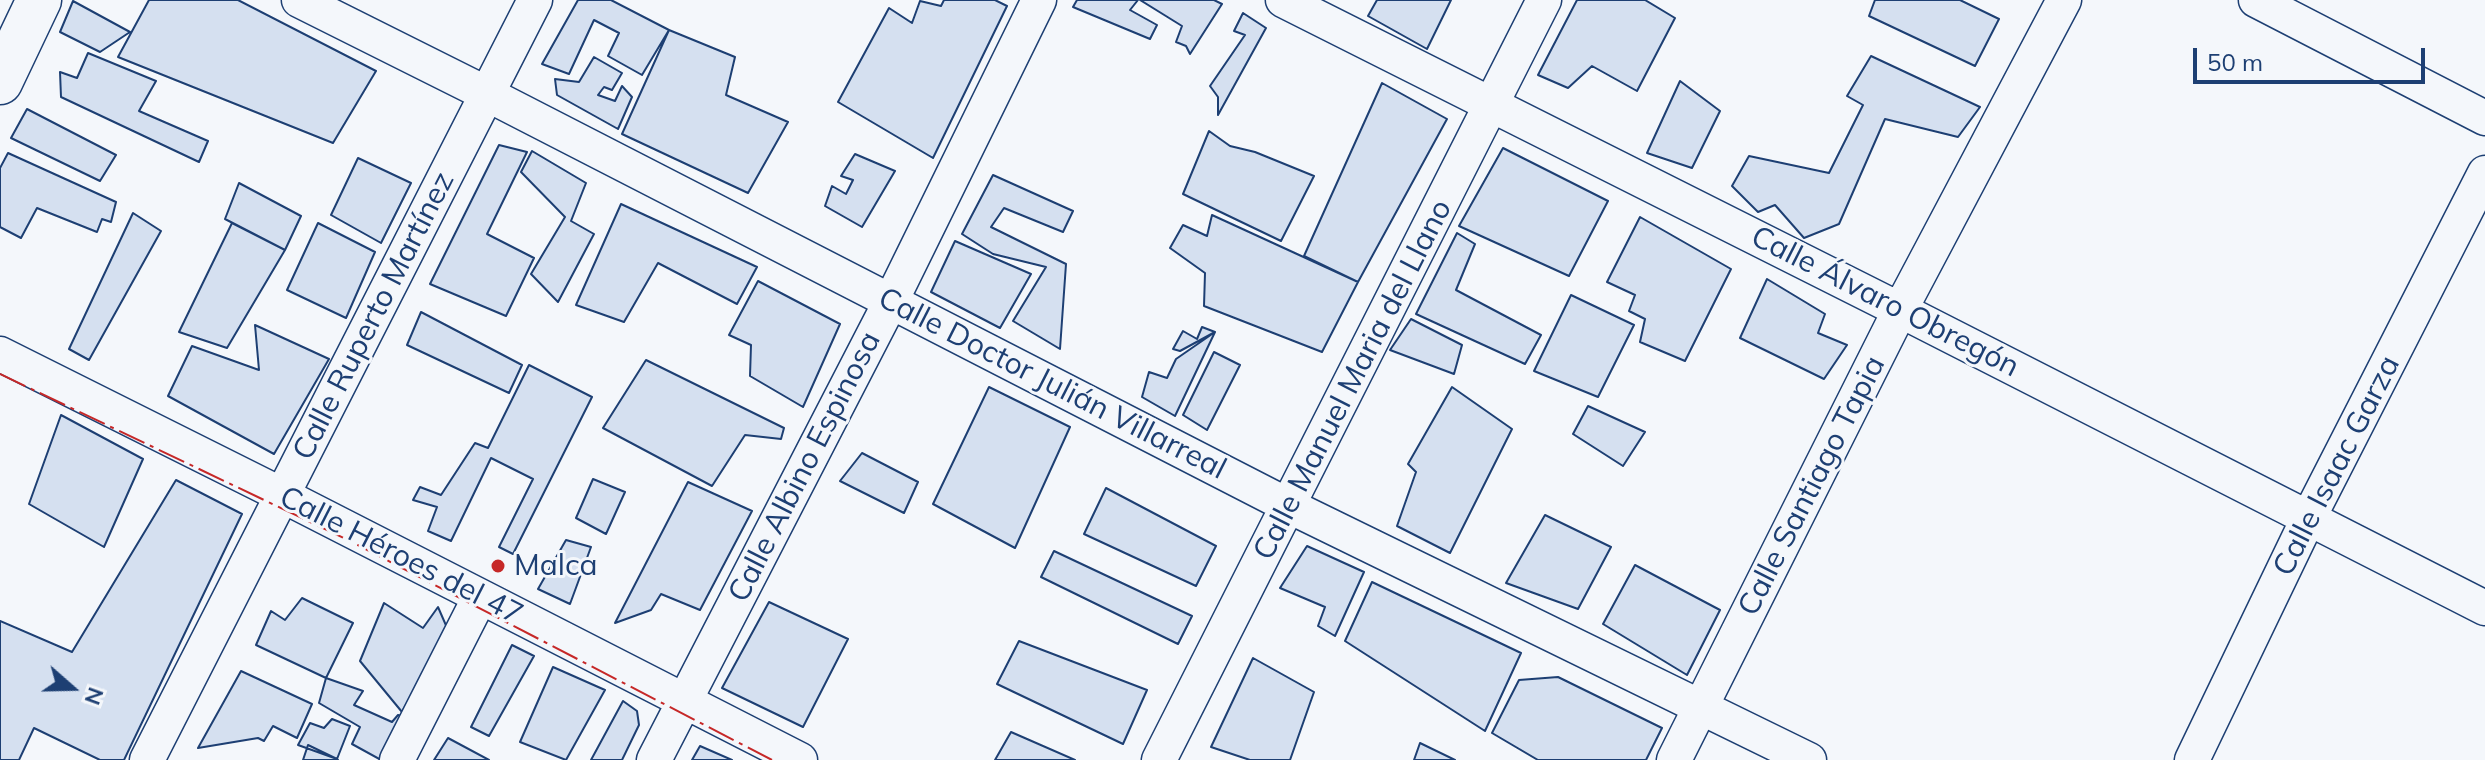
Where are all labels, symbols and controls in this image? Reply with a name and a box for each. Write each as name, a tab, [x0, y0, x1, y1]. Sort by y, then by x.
scale bar	[2197, 32, 2429, 82]
text: 50 m	[2207, 47, 2263, 77]
street label: Calle Ruperto Martínez	[286, 166, 462, 466]
street label: Calle Manuel Maria del Llano	[1246, 194, 1460, 566]
street label: Calle Álvaro Obregón	[1745, 219, 2025, 385]
street label: Calle Doctor Julián Villarreal	[872, 280, 1232, 488]
street label: Calle Albino Espinosa	[721, 326, 889, 608]
street label: Calle Santiago Tapia	[1731, 350, 1893, 622]
street label: Calle Isaac Garza	[2266, 350, 2408, 582]
street label: Calle Héroes del 47	[273, 479, 529, 633]
place label: Malca	[514, 548, 598, 584]
marker: Malca	[489, 557, 507, 575]
north arrow	[32, 648, 112, 728]
text: N	[79, 684, 111, 709]

